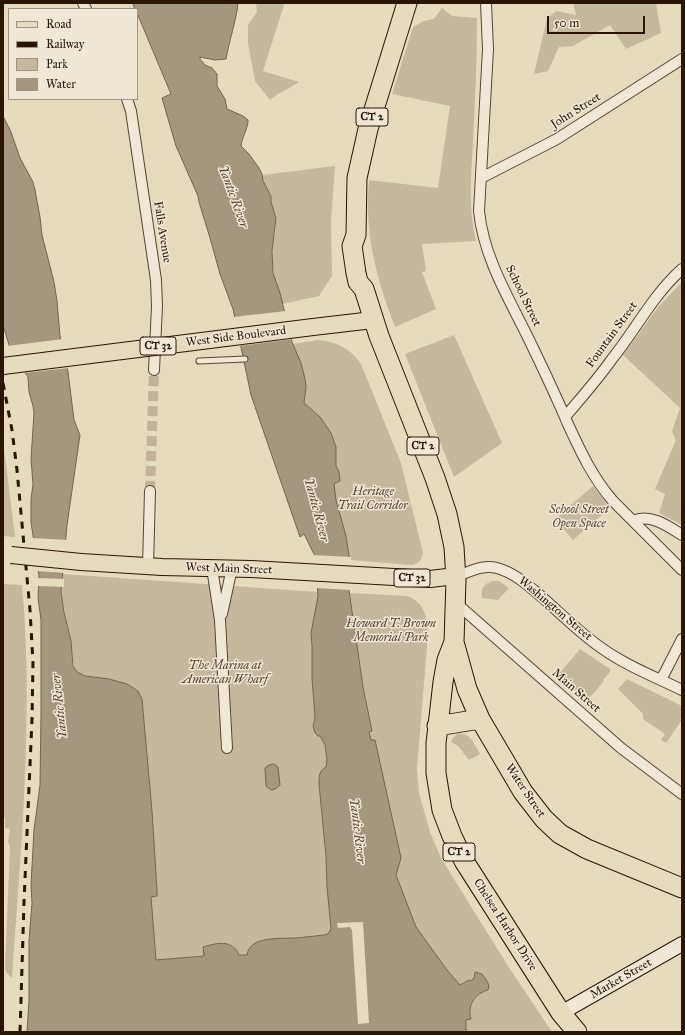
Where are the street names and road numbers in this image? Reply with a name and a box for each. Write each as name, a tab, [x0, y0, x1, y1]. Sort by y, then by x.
street label: John Street	[548, 90, 604, 132]
road number: CT 2	[356, 108, 388, 126]
street label: Falls Avenue	[150, 200, 174, 264]
street label: School Street	[502, 263, 544, 329]
street label: Fountain Street	[583, 299, 641, 371]
street label: West Side Boulevard	[185, 324, 287, 350]
road number: CT 32	[140, 337, 176, 355]
road number: CT 2	[407, 437, 439, 455]
street label: West Main Street	[185, 560, 273, 578]
road number: CT 32	[394, 569, 430, 587]
street label: Washington Street	[515, 574, 595, 644]
street label: Main Street	[549, 666, 603, 716]
street label: Water Street	[502, 761, 548, 821]
road number: CT 2	[443, 843, 475, 861]
street label: Chelsea Harbor Drive	[470, 876, 540, 974]
street label: Market Street	[588, 956, 654, 1002]

